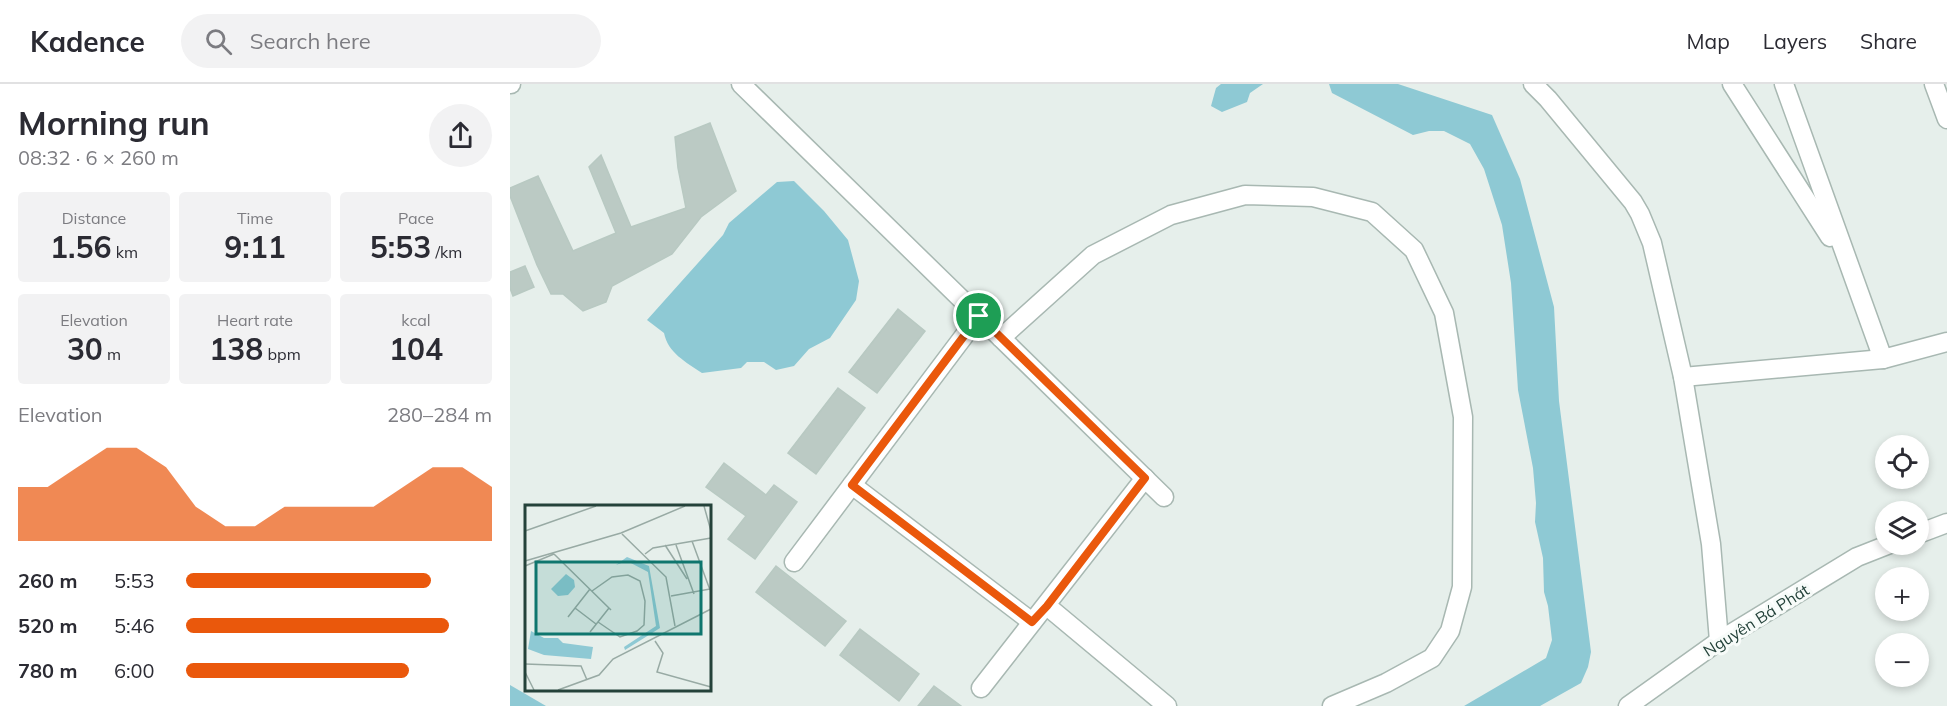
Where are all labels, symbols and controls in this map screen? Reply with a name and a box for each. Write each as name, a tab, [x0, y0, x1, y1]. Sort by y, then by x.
search box	[181, 14, 601, 68]
text: Kadence	[30, 24, 145, 59]
icon: search	[202, 25, 235, 58]
text: Search here	[250, 27, 371, 55]
text: Map	[1687, 28, 1730, 54]
text: Layers	[1763, 28, 1827, 54]
text: Share	[1860, 28, 1917, 54]
text: Morning run	[18, 102, 210, 143]
button: share	[429, 104, 492, 167]
text: 08:32 · 6 × 260 m	[18, 145, 179, 170]
text: Distance	[62, 208, 126, 228]
text: Time	[237, 208, 273, 228]
text: Pace	[398, 208, 434, 228]
text: 1.56	[50, 228, 111, 266]
text: 9:11	[224, 228, 286, 266]
text: 5:53	[370, 228, 431, 266]
text: km	[111, 242, 138, 262]
text: /km	[431, 242, 462, 262]
pin	[953, 290, 1004, 341]
icon: arrive	[962, 299, 995, 332]
text: Elevation	[60, 310, 128, 330]
text: Heart rate	[217, 310, 293, 330]
text: kcal	[401, 310, 431, 330]
text: 30	[67, 330, 103, 368]
text: 138	[209, 330, 263, 368]
text: 104	[389, 330, 443, 368]
text: m	[103, 344, 121, 364]
text: bpm	[263, 344, 301, 364]
text: Elevation	[18, 402, 103, 427]
text: 280–284 m	[387, 402, 492, 427]
map controls	[1875, 435, 1929, 687]
button: locate	[1875, 435, 1929, 489]
button: layers	[1875, 501, 1929, 555]
inset map	[525, 505, 711, 691]
button: +	[1875, 567, 1929, 621]
text: 260 m	[18, 568, 77, 593]
text: 5:53	[114, 568, 155, 593]
street label: Nguyên Bá Phát	[1699, 579, 1813, 661]
text: 520 m	[18, 613, 77, 638]
text: 5:46	[114, 613, 155, 638]
button: −	[1875, 633, 1929, 687]
text: 780 m	[18, 658, 77, 683]
text: 6:00	[114, 658, 155, 683]

